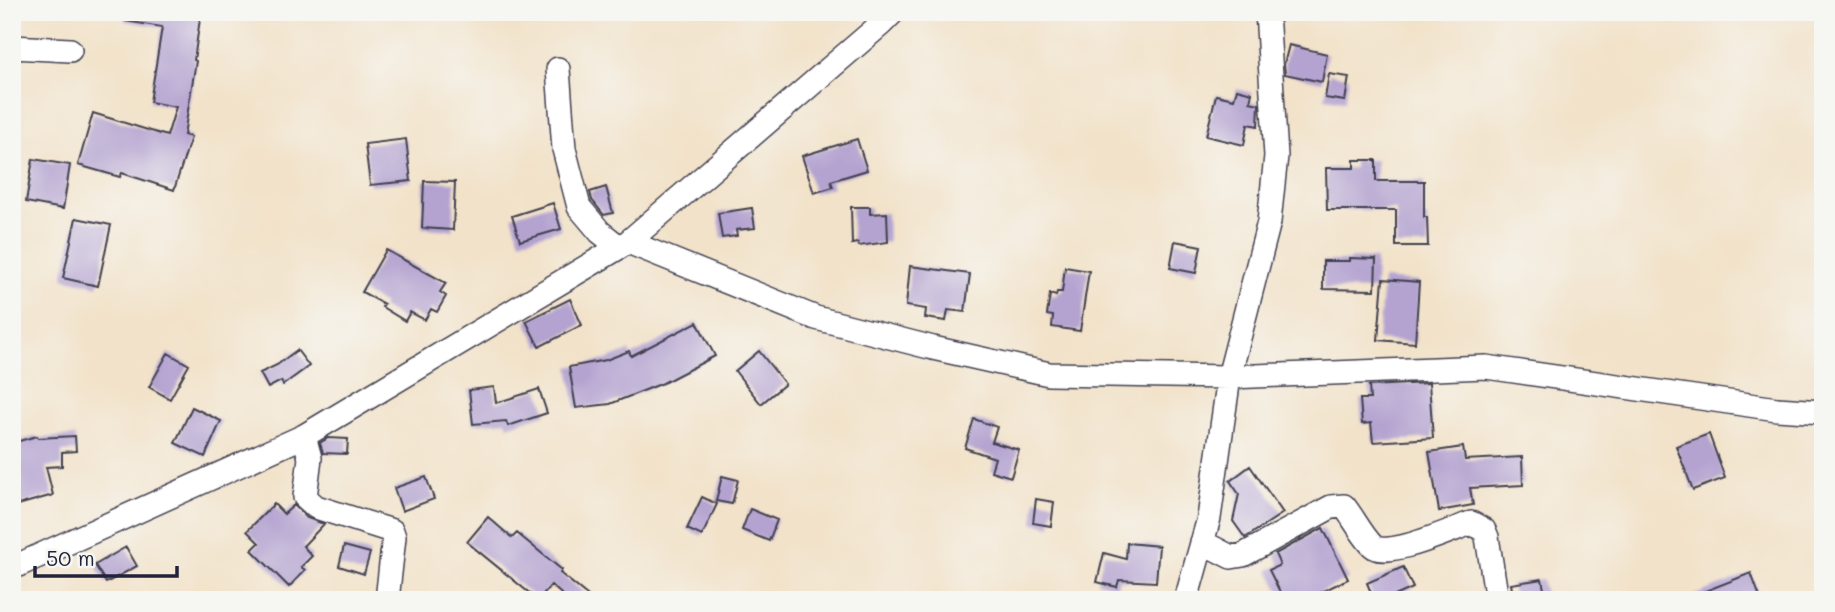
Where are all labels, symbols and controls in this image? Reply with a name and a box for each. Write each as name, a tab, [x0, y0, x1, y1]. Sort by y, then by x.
scale bar	[35, 535, 177, 579]
text: 50 m	[46, 544, 95, 571]

